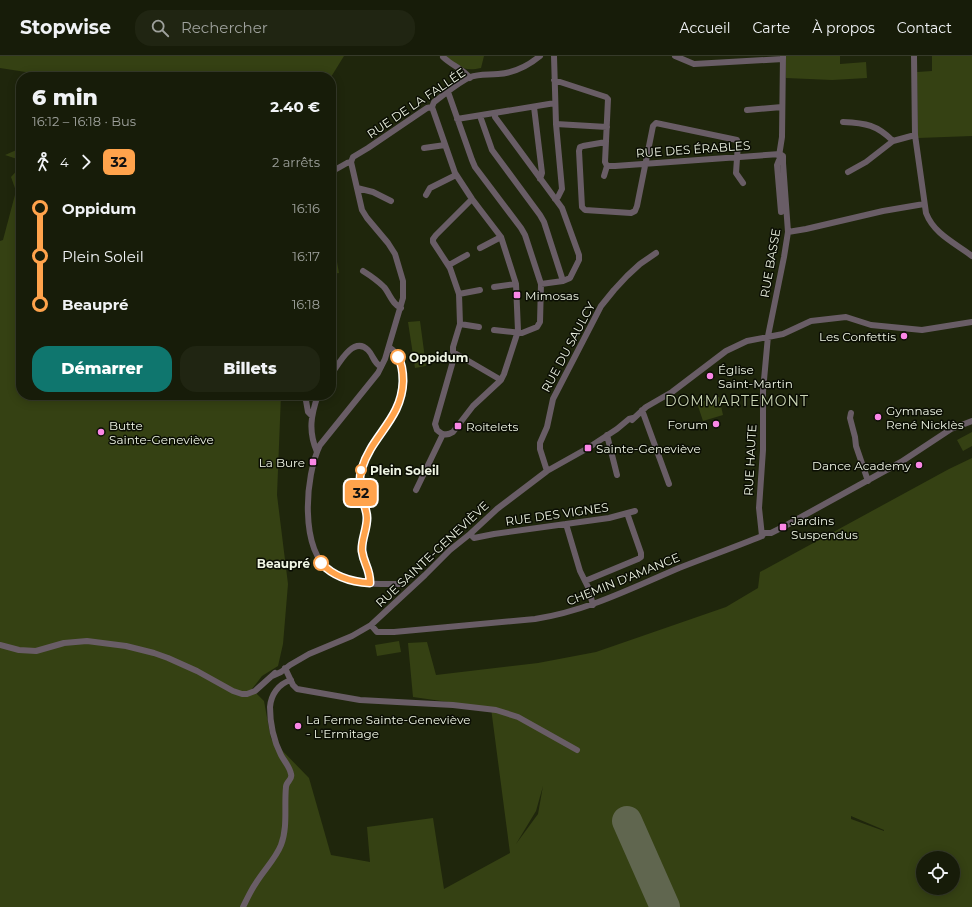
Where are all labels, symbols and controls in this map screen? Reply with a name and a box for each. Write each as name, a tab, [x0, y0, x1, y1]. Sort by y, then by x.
search box	[135, 10, 415, 46]
text: Stopwise	[20, 16, 111, 39]
icon: search	[149, 17, 171, 39]
text: Rechercher	[181, 18, 268, 37]
text: Accueil	[680, 19, 731, 37]
text: Carte	[753, 19, 790, 37]
text: À propos	[812, 19, 875, 37]
text: Contact	[897, 19, 952, 37]
street label: RUE DE LA FALLÉE	[364, 65, 468, 141]
text: 6 min	[32, 84, 98, 111]
text: 2.40 €	[270, 97, 320, 116]
text: 16:12 – 16:18 · Bus	[32, 113, 136, 129]
street label: RUE DES ÉRABLES	[635, 138, 751, 160]
icon: walk	[32, 151, 54, 173]
icon: forward	[75, 151, 97, 173]
text: 32	[111, 153, 127, 171]
text: 4	[60, 154, 69, 170]
text: 2 arrêts	[272, 154, 320, 170]
text: Oppidum	[62, 199, 136, 218]
text: 16:16	[292, 200, 320, 216]
street label: RUE BASSE	[757, 227, 783, 299]
text: Plein Soleil	[62, 247, 144, 266]
text: 16:17	[292, 248, 320, 264]
place label: Mimosas	[525, 288, 579, 303]
marker: Mimosas	[512, 290, 522, 300]
text: Beaupré	[62, 295, 128, 314]
text: 16:18	[292, 296, 320, 312]
street label: RUE DU SAULCY	[538, 299, 598, 395]
place label: Les Confettis	[819, 329, 896, 344]
marker: Les Confettis	[899, 331, 909, 341]
button: Démarrer	[32, 346, 172, 392]
button: Billets	[180, 346, 320, 392]
marker: Oppidum	[390, 349, 406, 365]
place label: Oppidum	[409, 350, 468, 365]
place label: Église Saint-Martin	[718, 362, 793, 391]
marker: Église Saint-Martin	[705, 371, 715, 381]
district label: DOMMARTEMONT	[665, 392, 809, 410]
place label: Gymnase René Nicklès	[886, 403, 964, 432]
marker: Gymnase René Nicklès	[873, 412, 883, 422]
place label: Forum	[667, 417, 708, 432]
place label: Butte Sainte-Geneviève	[109, 418, 214, 447]
place label: Roitelets	[466, 419, 519, 434]
marker: Forum	[711, 419, 721, 429]
marker: Roitelets	[453, 421, 463, 431]
street label: RUE HAUTE	[741, 424, 759, 496]
marker: Butte Sainte-Geneviève	[96, 427, 106, 437]
place label: Sainte-Geneviève	[596, 441, 701, 456]
marker: Sainte-Geneviève	[583, 443, 593, 453]
place label: La Bure	[259, 455, 305, 470]
marker: La Bure	[308, 457, 318, 467]
place label: Dance Academy	[812, 458, 911, 473]
marker: Dance Academy	[914, 460, 924, 470]
place label: Plein Soleil	[370, 463, 439, 478]
marker: Plein Soleil	[355, 464, 367, 476]
line badge: 32	[343, 480, 379, 506]
text: 32	[353, 484, 369, 502]
street label: RUE SAINTE-GENEVIÈVE	[372, 498, 492, 610]
street label: RUE DES VIGNES	[504, 499, 610, 529]
place label: Jardins Suspendus	[790, 513, 858, 542]
marker: Jardins Suspendus	[778, 522, 788, 532]
street label: CHEMIN D'AMANCE	[564, 549, 682, 609]
marker: Beaupré	[313, 555, 329, 571]
place label: Beaupré	[257, 556, 310, 571]
place label: La Ferme Sainte-Geneviève - L'Ermitage	[306, 712, 470, 741]
marker: La Ferme Sainte-Geneviève - L'Ermitage	[293, 721, 303, 731]
map controls	[916, 851, 960, 895]
button: locate	[916, 851, 960, 895]

